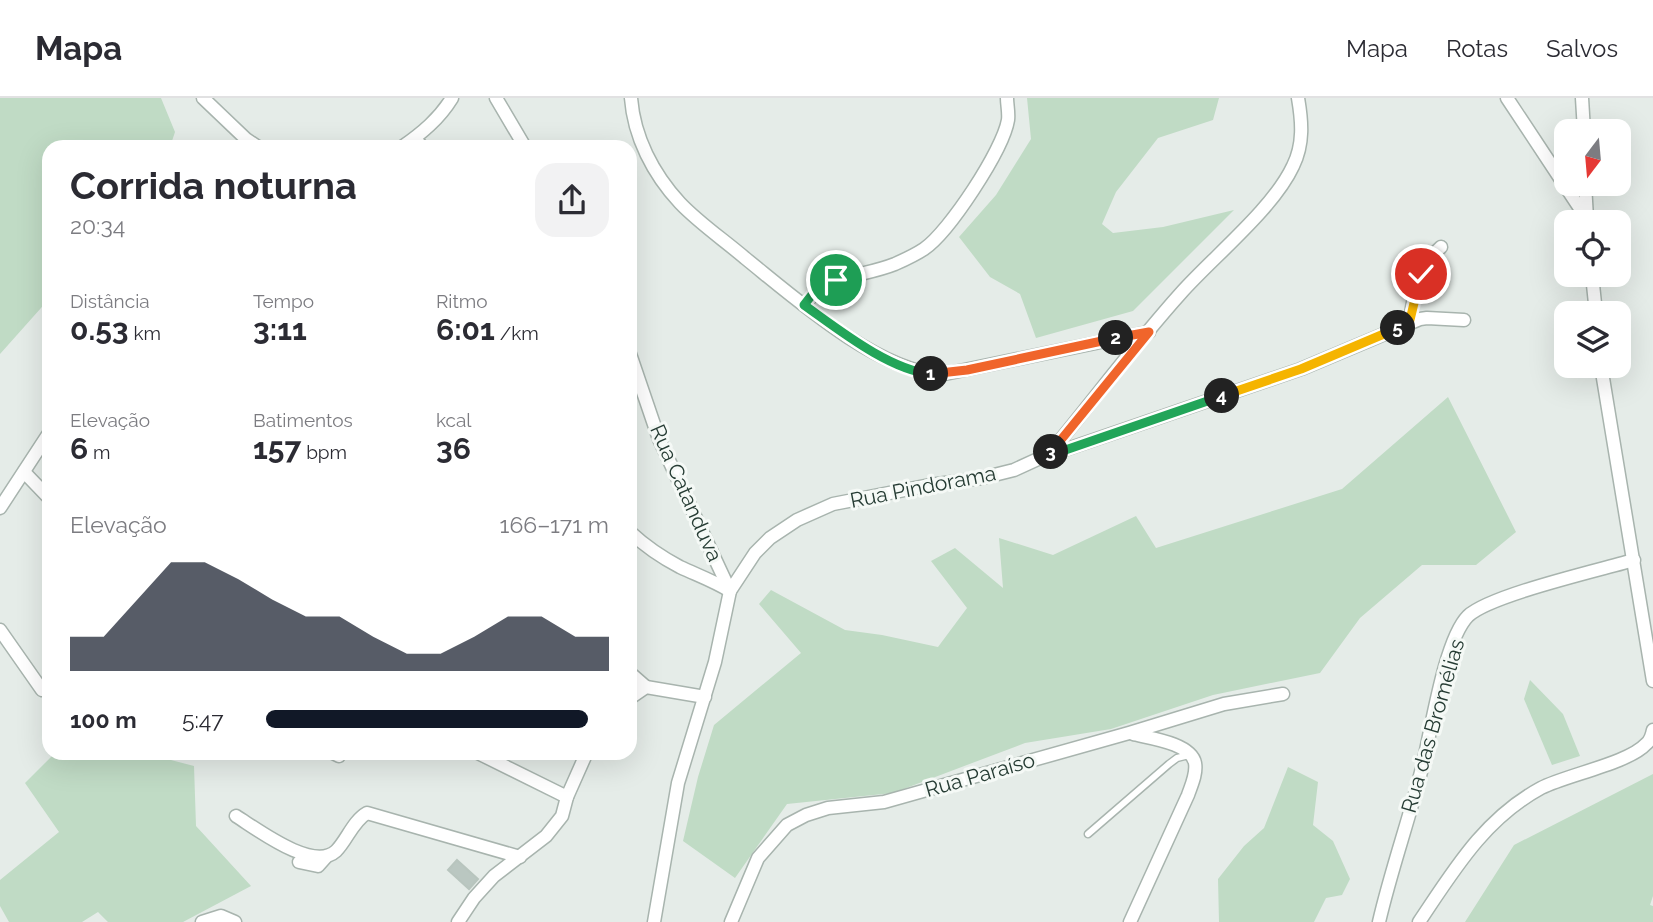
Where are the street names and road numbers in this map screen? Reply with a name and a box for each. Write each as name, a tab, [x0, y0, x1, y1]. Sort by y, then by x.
street label: Rua Catanduva	[645, 420, 728, 565]
street label: Rua Pindorama	[848, 460, 998, 513]
street label: Rua das Bromélias	[1396, 636, 1469, 816]
street label: Rua Paraíso	[922, 747, 1038, 802]

